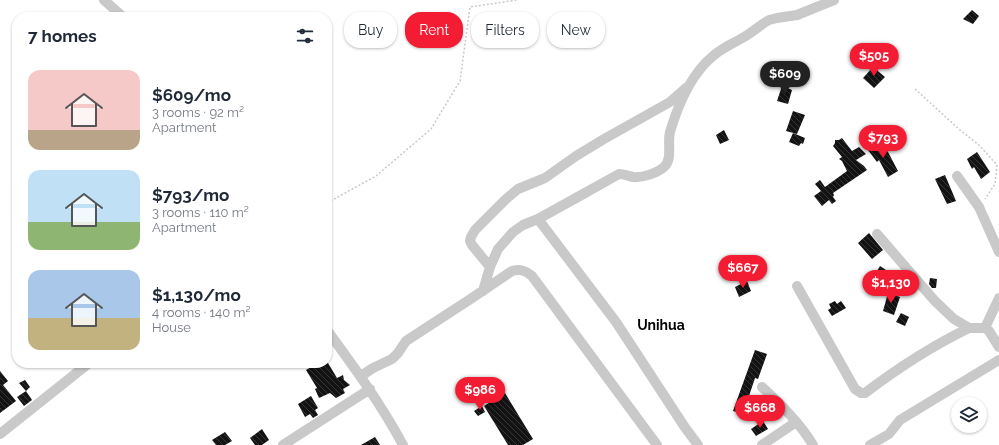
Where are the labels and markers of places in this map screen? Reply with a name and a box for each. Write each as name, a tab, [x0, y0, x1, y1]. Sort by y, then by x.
pin: $505	[850, 43, 898, 77]
pin: $609	[761, 61, 809, 95]
pin: $793	[859, 125, 907, 159]
pin: $667	[719, 255, 767, 289]
pin: $1,130	[858, 270, 924, 304]
pin: $986	[456, 377, 504, 411]
pin: $668	[736, 395, 784, 429]

